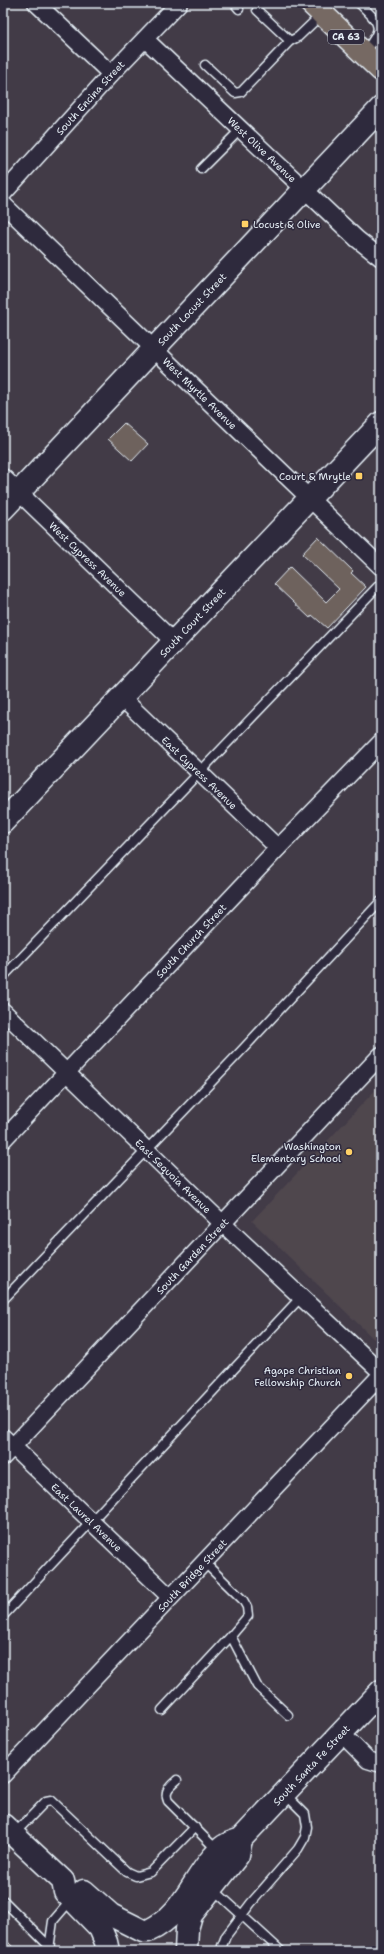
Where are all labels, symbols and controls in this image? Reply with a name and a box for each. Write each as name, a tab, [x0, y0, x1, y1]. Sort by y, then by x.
road number: CA 63	[328, 30, 364, 44]
street label: South Encina Street	[53, 58, 127, 138]
street label: West Olive Avenue	[225, 114, 299, 186]
place label: Locust & Olive	[253, 218, 321, 231]
marker: Locust & Olive	[240, 219, 250, 229]
street label: South Locust Street	[155, 270, 229, 348]
street label: West Myrtle Avenue	[160, 355, 240, 432]
place label: Court & Mrytle	[279, 470, 351, 483]
marker: Court & Mrytle	[354, 471, 364, 481]
street label: West Cypress Avenue	[46, 519, 129, 600]
street label: South Court Street	[157, 585, 228, 660]
street label: East Cypress Avenue	[159, 734, 240, 813]
street label: South Church Street	[153, 901, 229, 981]
street label: East Sequoia Avenue	[132, 1136, 214, 1216]
place label: Washington Elementary School	[251, 1140, 341, 1165]
marker: Washington Elementary School	[344, 1147, 354, 1157]
street label: South Garden Street	[153, 1215, 231, 1297]
place label: Agape Christian Fellowship Church	[254, 1364, 341, 1389]
marker: Agape Christian Fellowship Church	[344, 1371, 354, 1381]
street label: East Laurel Avenue	[48, 1481, 125, 1555]
street label: South Bridge Street	[155, 1536, 230, 1614]
street label: South Santa Fe Street	[270, 1722, 353, 1808]

